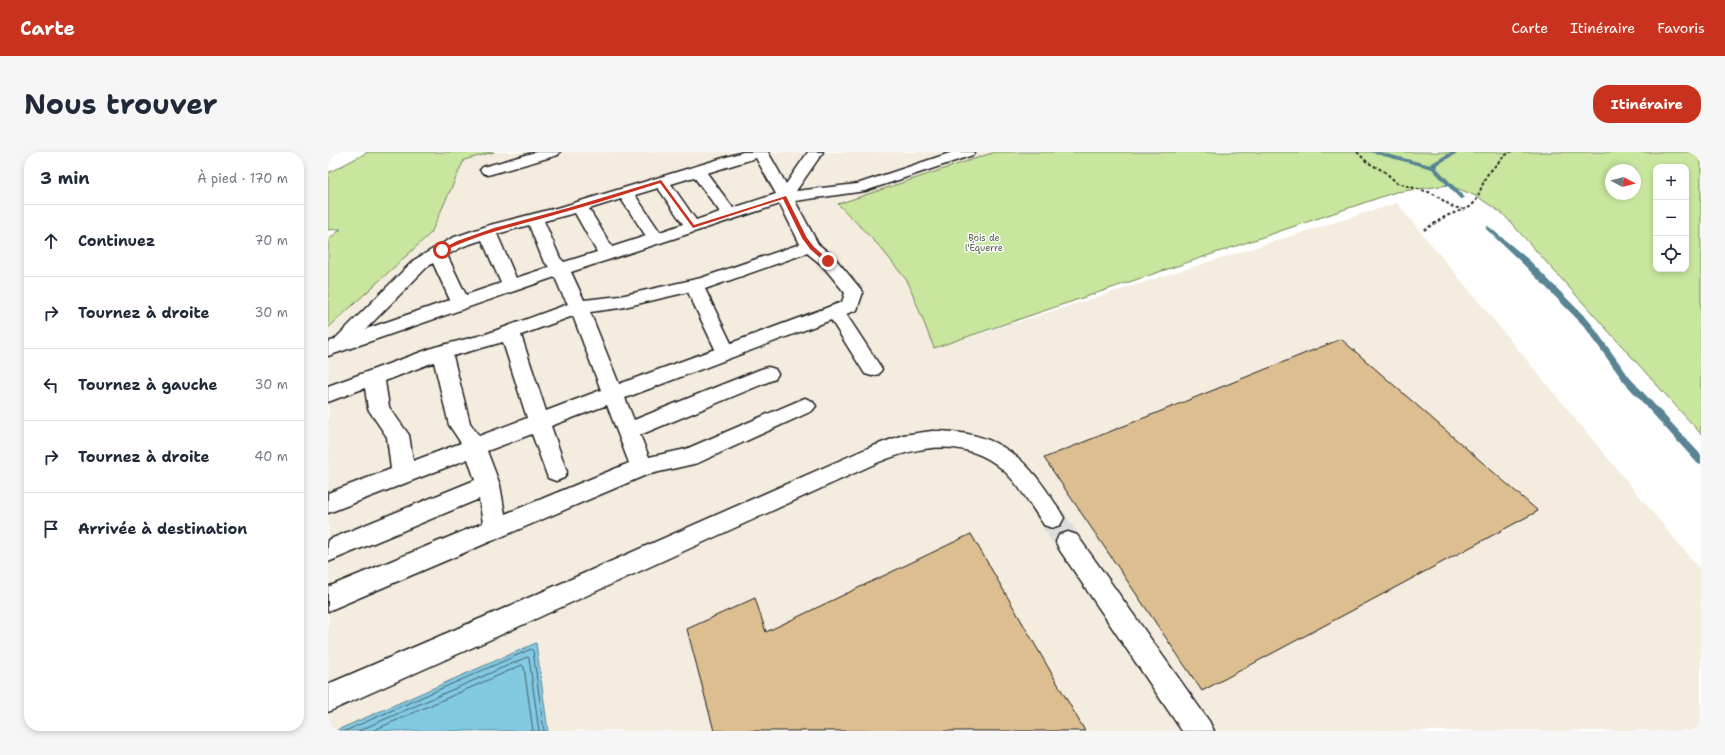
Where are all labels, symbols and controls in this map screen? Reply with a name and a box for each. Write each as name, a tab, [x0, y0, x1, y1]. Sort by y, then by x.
text: Carte	[20, 16, 75, 41]
text: Carte	[1511, 19, 1548, 37]
text: Itinéraire	[1570, 19, 1635, 37]
text: Favoris	[1657, 19, 1705, 37]
text: Nous trouver	[24, 85, 218, 123]
button: Itinéraire	[1593, 85, 1701, 123]
north arrow	[1605, 164, 1641, 200]
map controls	[1653, 164, 1689, 272]
button: +	[1653, 164, 1689, 200]
text: 3 min	[40, 167, 90, 189]
text: À pied · 170 m	[197, 170, 288, 187]
button: −	[1653, 200, 1689, 236]
icon: ahead	[40, 230, 62, 252]
text: Continuez	[78, 231, 155, 251]
text: 70 m	[254, 232, 288, 249]
park label: Bois de l'Équerre	[965, 232, 1003, 254]
button: locate	[1653, 236, 1689, 272]
route start	[433, 241, 451, 259]
route end	[819, 252, 837, 270]
icon: right	[40, 302, 62, 324]
text: Tournez à droite	[78, 303, 210, 323]
text: 30 m	[254, 304, 288, 321]
icon: left	[40, 374, 62, 396]
text: Tournez à gauche	[78, 375, 218, 395]
text: 30 m	[254, 376, 288, 393]
icon: right	[40, 446, 62, 468]
text: Tournez à droite	[78, 447, 210, 467]
text: 40 m	[254, 448, 288, 465]
icon: arrive	[40, 518, 62, 540]
text: Arrivée à destination	[78, 519, 247, 539]

